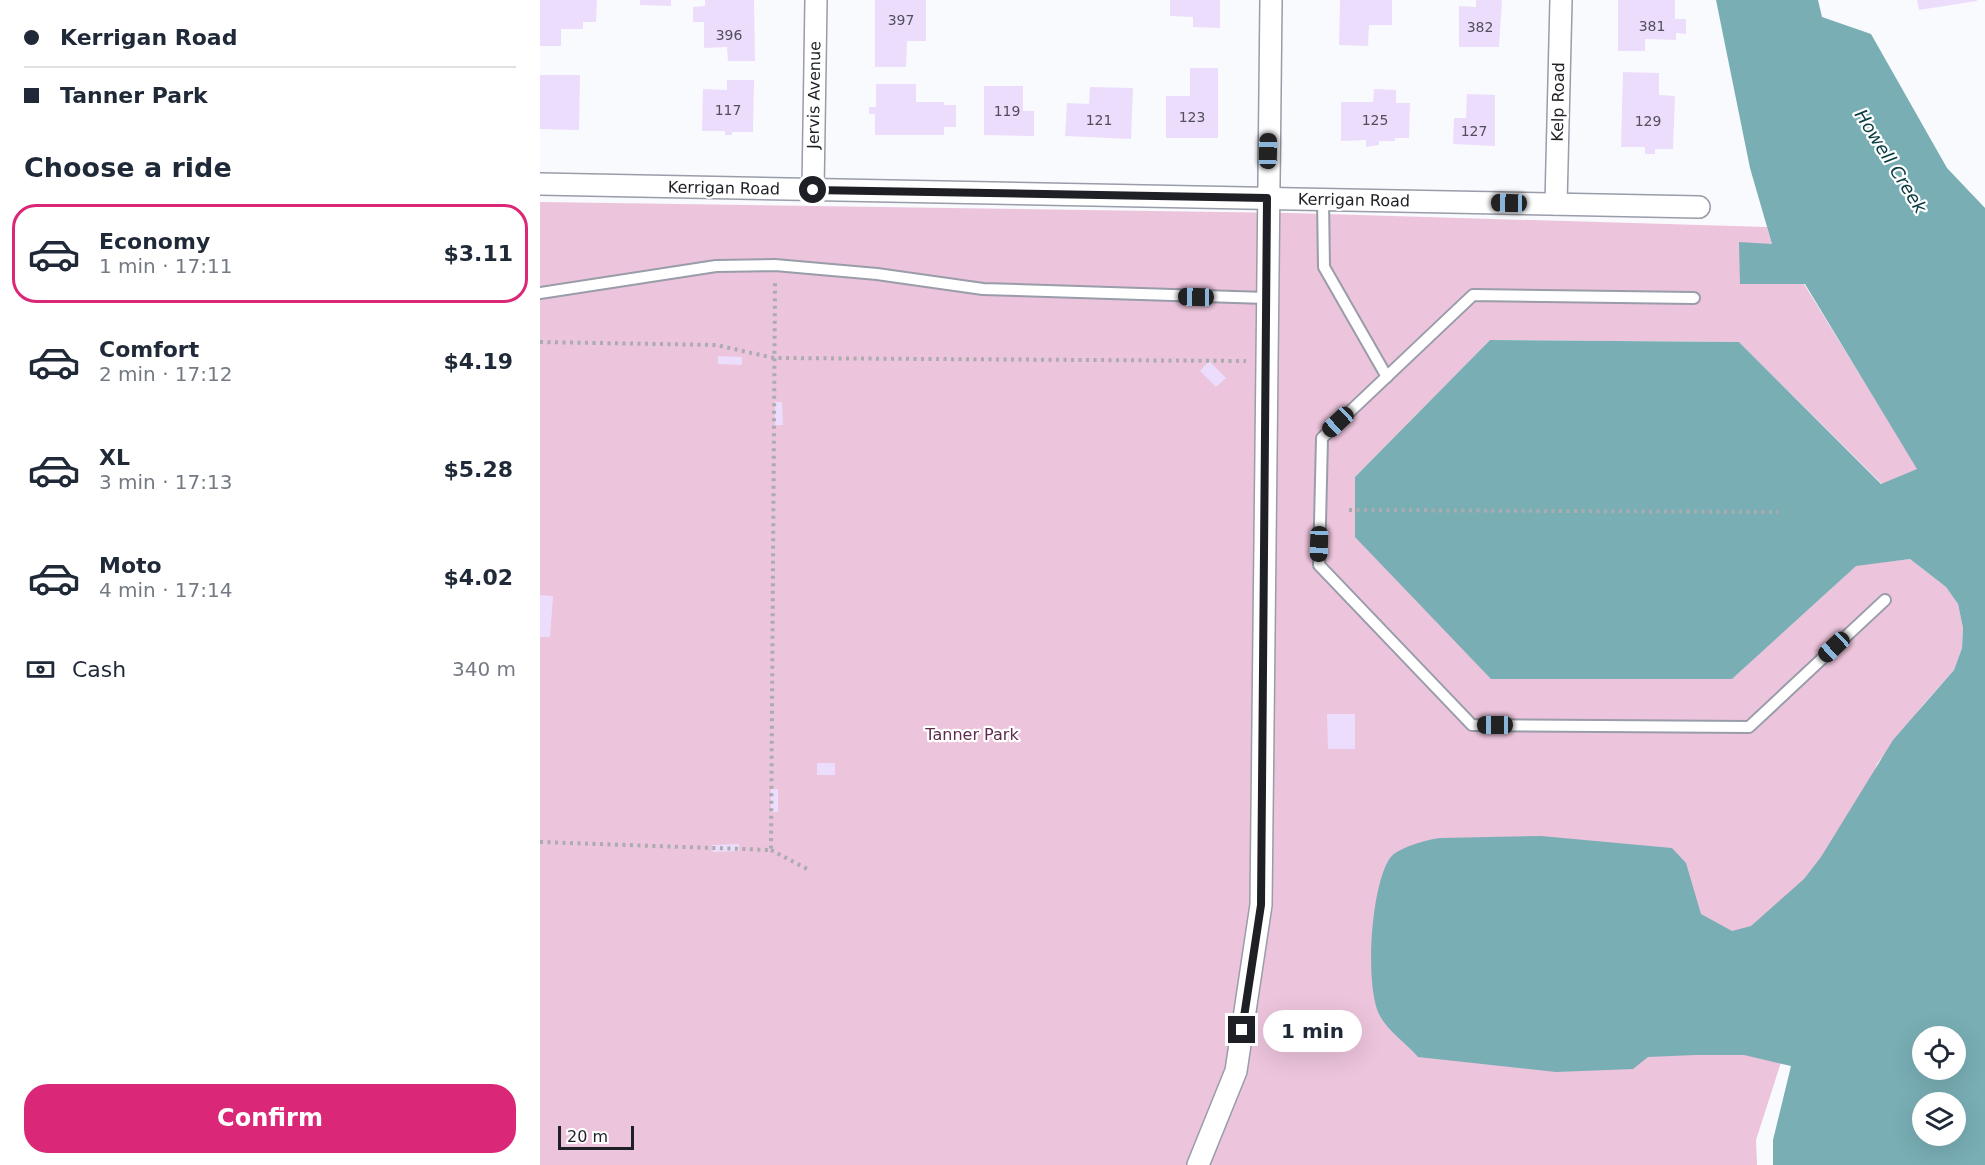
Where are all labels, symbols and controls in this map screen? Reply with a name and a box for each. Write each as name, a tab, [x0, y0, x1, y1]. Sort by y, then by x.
house number: 397	[888, 12, 914, 28]
house number: 381	[1639, 18, 1665, 34]
house number: 382	[1467, 19, 1493, 35]
text: Kerrigan Road	[60, 25, 237, 50]
house number: 396	[716, 27, 742, 43]
street label: Jervis Avenue	[804, 41, 824, 150]
street label: Kelp Road	[1548, 62, 1568, 142]
text: Tanner Park	[60, 83, 208, 108]
house number: 117	[715, 102, 741, 118]
house number: 119	[994, 103, 1020, 119]
water label: Howell Creek	[1851, 105, 1932, 218]
house number: 123	[1179, 109, 1205, 125]
house number: 121	[1086, 112, 1112, 128]
house number: 125	[1362, 112, 1388, 128]
house number: 129	[1635, 113, 1661, 129]
house number: 127	[1461, 123, 1487, 139]
car	[1259, 133, 1277, 169]
text: Choose a ride	[24, 152, 232, 183]
route start	[799, 176, 826, 203]
street label: Kerrigan Road	[668, 178, 780, 198]
street label: Kerrigan Road	[1298, 190, 1410, 210]
car	[1491, 194, 1527, 212]
icon: car	[27, 227, 81, 281]
text: Economy	[99, 229, 210, 254]
text: $3.11	[443, 241, 513, 266]
text: 1 min · 17:11	[99, 254, 233, 278]
car	[1178, 288, 1214, 306]
icon: car	[27, 335, 81, 389]
text: Comfort	[99, 337, 199, 362]
text: $4.19	[443, 349, 513, 374]
text: 2 min · 17:12	[99, 362, 233, 386]
car	[1319, 403, 1357, 441]
icon: car	[27, 443, 81, 497]
text: XL	[99, 445, 130, 470]
text: $5.28	[443, 457, 513, 482]
text: 3 min · 17:13	[99, 470, 233, 494]
car	[1309, 526, 1329, 562]
icon: car	[27, 551, 81, 605]
text: Moto	[99, 553, 162, 578]
text: $4.02	[443, 565, 513, 590]
text: 4 min · 17:14	[99, 578, 233, 602]
car	[1815, 628, 1853, 666]
icon: cash	[24, 653, 57, 686]
text: Cash	[72, 657, 126, 682]
text: 340 m	[452, 657, 516, 681]
car	[1477, 716, 1513, 734]
park label: Tanner Park	[924, 725, 1019, 744]
callout: 1 min	[1263, 1009, 1362, 1051]
route end	[1228, 1016, 1255, 1043]
text: 1 min	[1281, 1019, 1344, 1043]
map controls	[1912, 1026, 1966, 1146]
button: locate	[1912, 1026, 1966, 1080]
button: Confirm	[24, 1084, 516, 1153]
button: layers	[1912, 1092, 1966, 1146]
scale bar	[558, 1123, 634, 1150]
text: 20 m	[567, 1127, 608, 1146]

